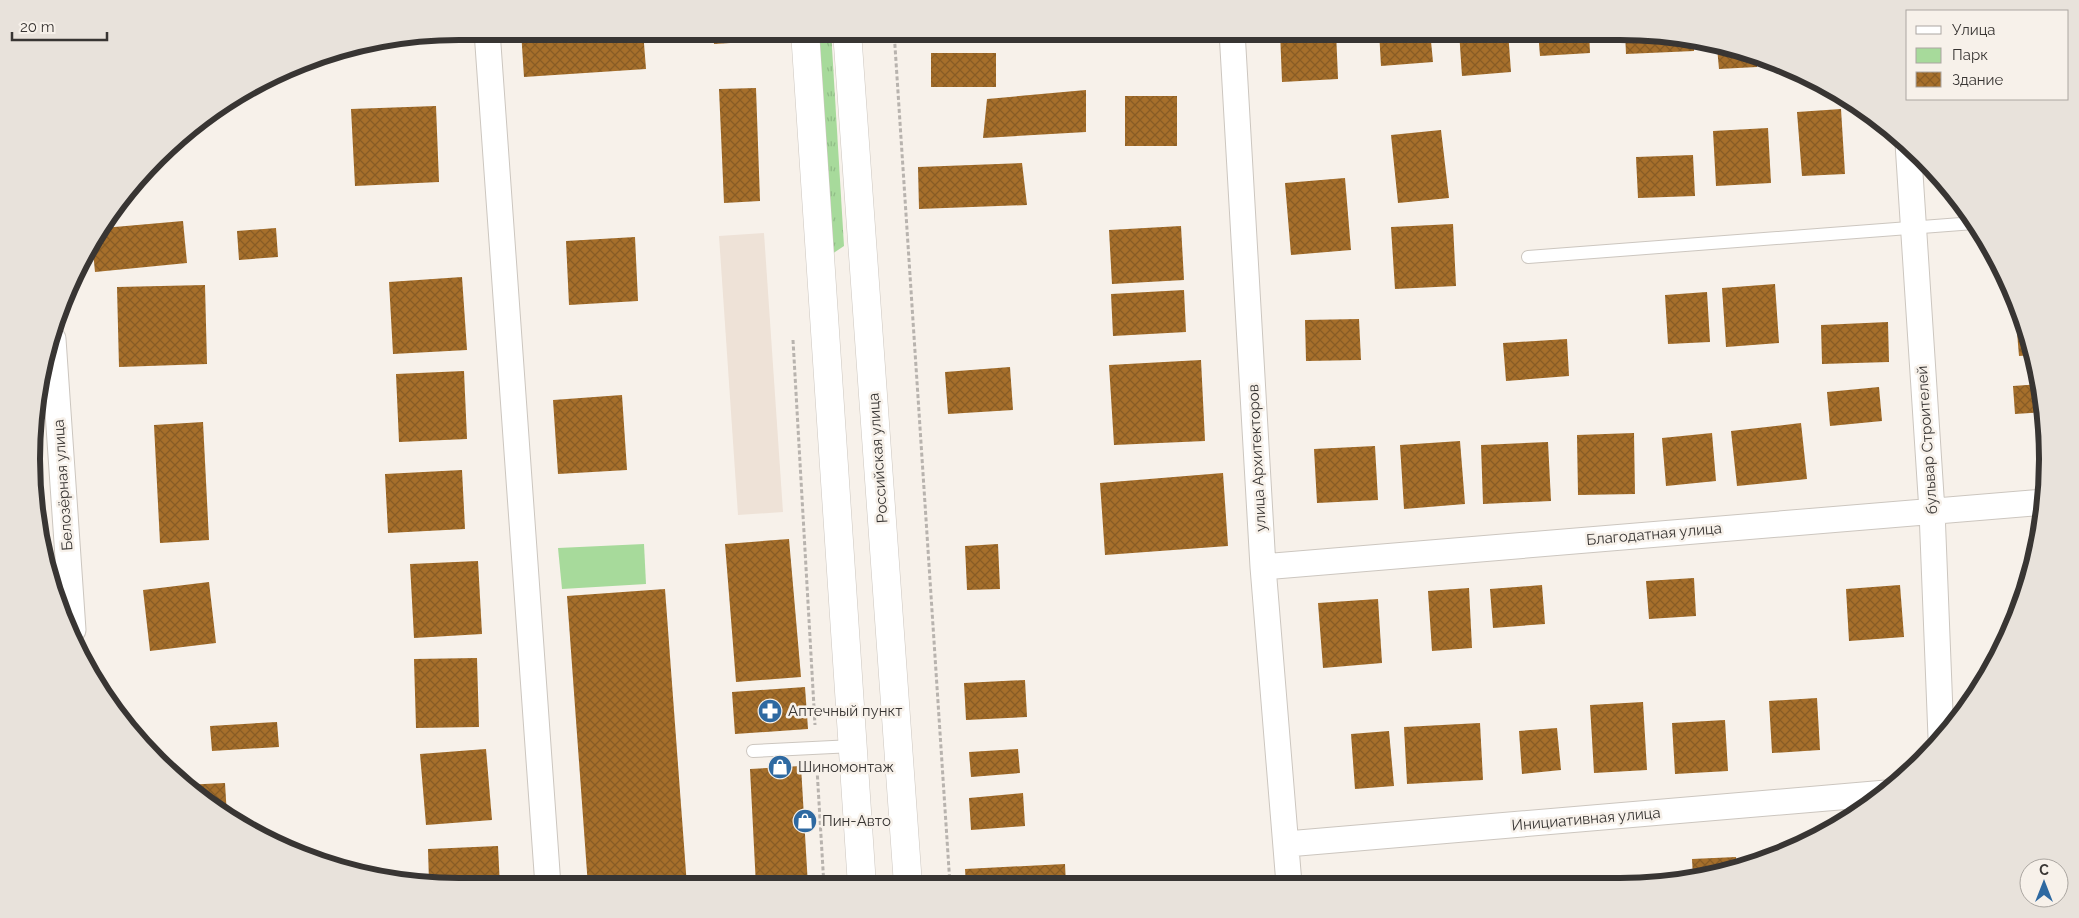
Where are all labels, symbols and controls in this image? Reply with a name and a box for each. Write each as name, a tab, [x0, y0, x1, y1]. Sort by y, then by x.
scale bar	[12, 10, 108, 42]
legend	[1906, 10, 2069, 100]
text: 20 m	[20, 18, 55, 36]
text: Улица	[1952, 21, 1996, 39]
text: Парк	[1952, 46, 1988, 64]
text: Здание	[1952, 71, 2004, 89]
street label: бульвар Строителей	[1913, 365, 1941, 515]
street label: улица Архитекторов	[1244, 384, 1270, 532]
street label: Российская улица	[864, 392, 892, 524]
street label: Белозёрная улица	[49, 419, 77, 551]
street label: Благодатная улица	[1586, 519, 1722, 549]
pharmacy icon: Аптечный пункт	[757, 698, 783, 724]
place label: Аптечный пункт	[788, 702, 902, 720]
shop icon: Шиномонтаж	[767, 754, 793, 780]
place label: Шиномонтаж	[798, 758, 894, 776]
street label: Инициативная улица	[1511, 804, 1661, 834]
shop icon: Пин-Авто	[792, 808, 818, 834]
place label: Пин-Авто	[822, 812, 891, 830]
north arrow	[2019, 858, 2069, 908]
text: С	[2039, 862, 2049, 878]

